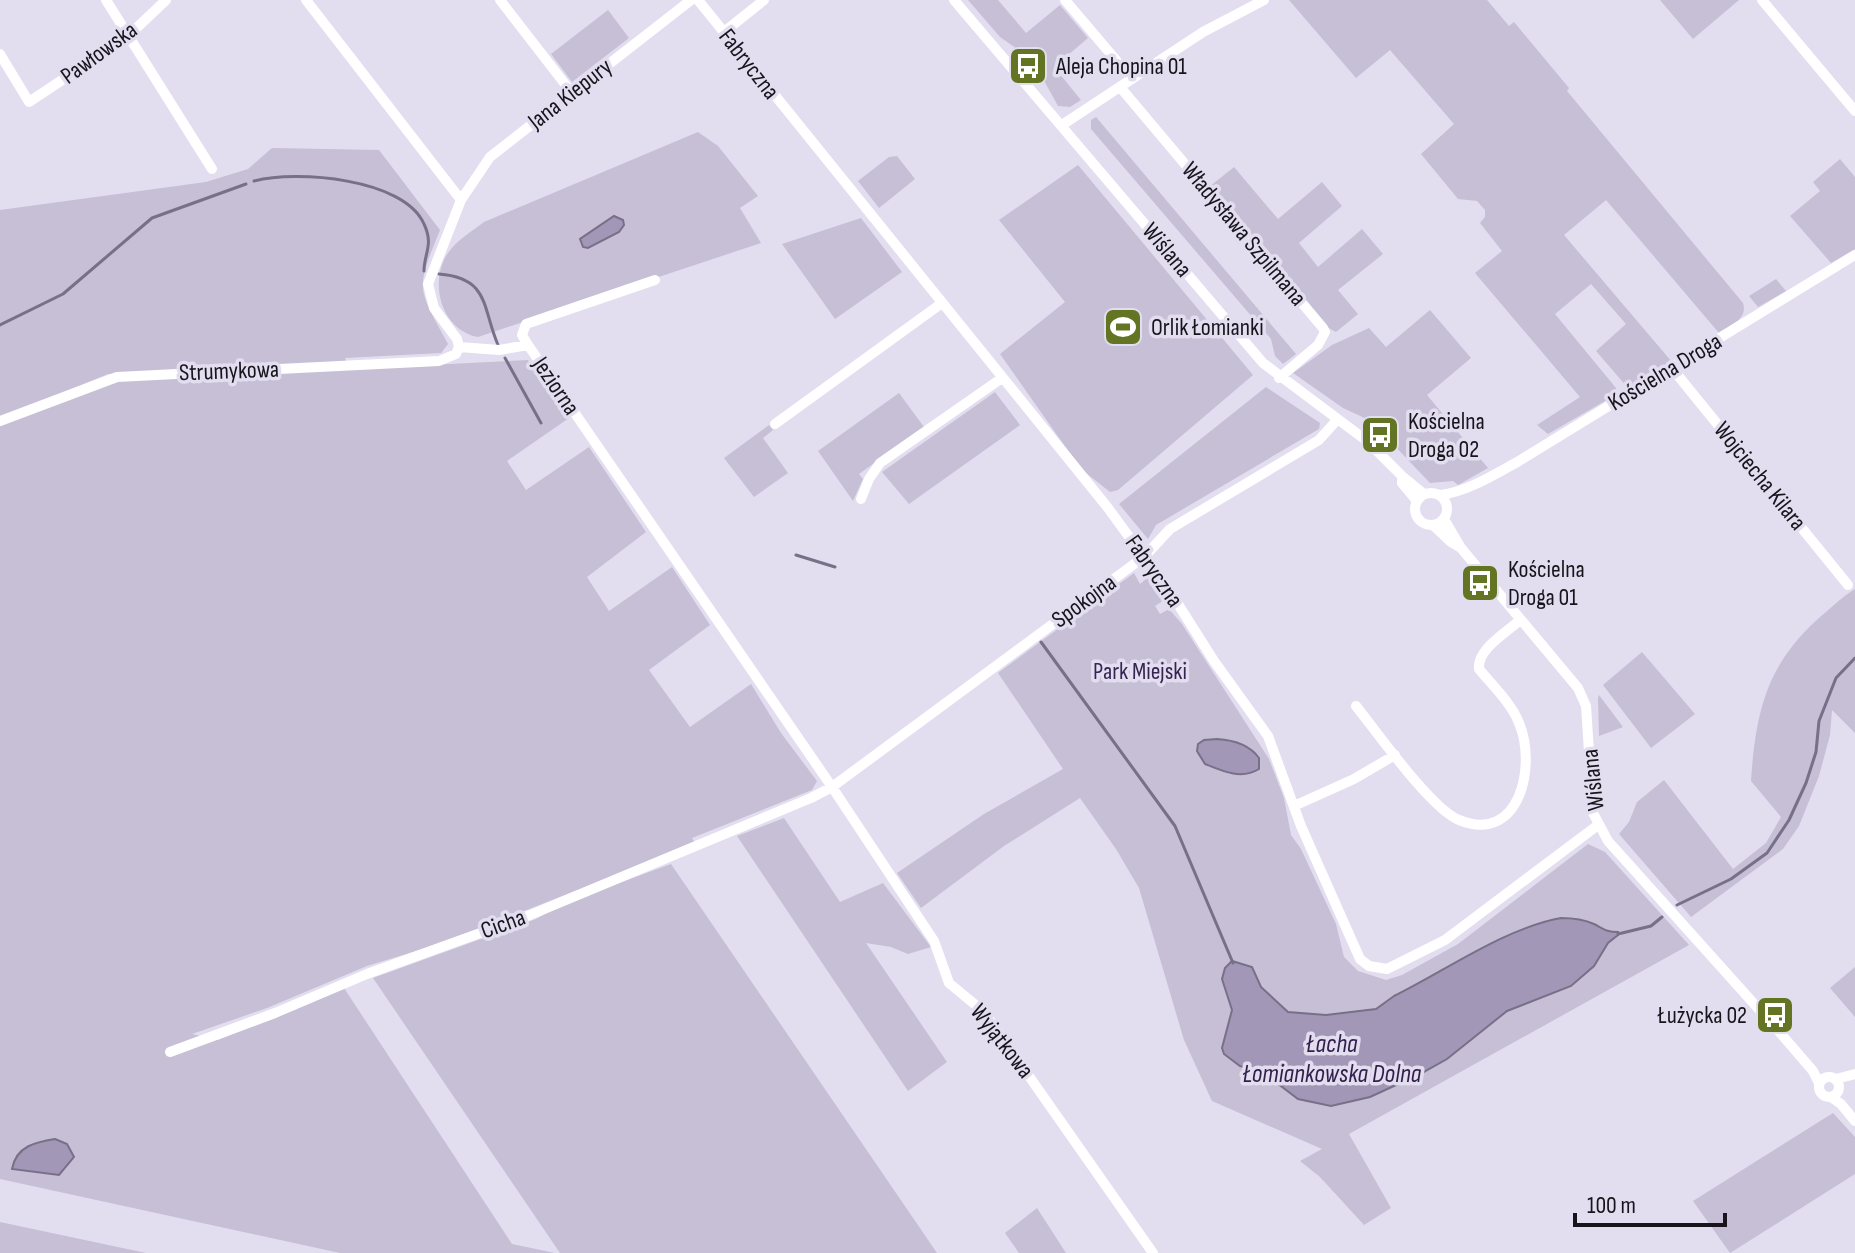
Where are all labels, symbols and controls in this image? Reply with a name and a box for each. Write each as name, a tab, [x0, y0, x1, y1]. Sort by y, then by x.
street label: Pawłowska	[55, 16, 143, 90]
street label: Fabryczna	[712, 23, 786, 105]
bus stop icon: Aleja Chopina 01	[1007, 45, 1049, 87]
street label: Jana Kiepury	[521, 52, 618, 136]
place label: Aleja Chopina 01	[1055, 52, 1187, 81]
street label: Władysława Szpilmana	[1175, 156, 1313, 312]
street label: Wiślana	[1136, 217, 1198, 283]
sports icon: Orlik Łomianki	[1102, 306, 1144, 348]
place label: Orlik Łomianki	[1151, 313, 1264, 342]
street label: Kościelna Droga	[1603, 327, 1727, 417]
street label: Jeziorna	[526, 351, 586, 421]
street label: Strumykowa	[178, 355, 280, 387]
place label: Kościelna Droga 02	[1408, 407, 1485, 464]
bus stop icon: Kościelna Droga 02	[1359, 414, 1401, 456]
street label: Wojciecha Kilara	[1708, 416, 1812, 536]
street label: Fabryczna	[1119, 529, 1189, 613]
place label: Kościelna Droga 01	[1508, 555, 1585, 612]
bus stop icon: Kościelna Droga 01	[1459, 562, 1501, 604]
street label: Spokojna	[1046, 568, 1122, 634]
park label: Park Miejski	[1093, 657, 1187, 686]
street label: Wiślana	[1575, 748, 1611, 812]
street label: Cicha	[477, 903, 529, 945]
bus stop icon: Łużycka 02	[1754, 994, 1796, 1036]
street label: Wyjątkowa	[964, 998, 1040, 1084]
place label: Łużycka 02	[1657, 1001, 1747, 1030]
water label: Łacha Łomiankowska Dolna	[1243, 1029, 1422, 1090]
scale bar	[1575, 1177, 1725, 1227]
text: 100 m	[1587, 1191, 1636, 1220]

